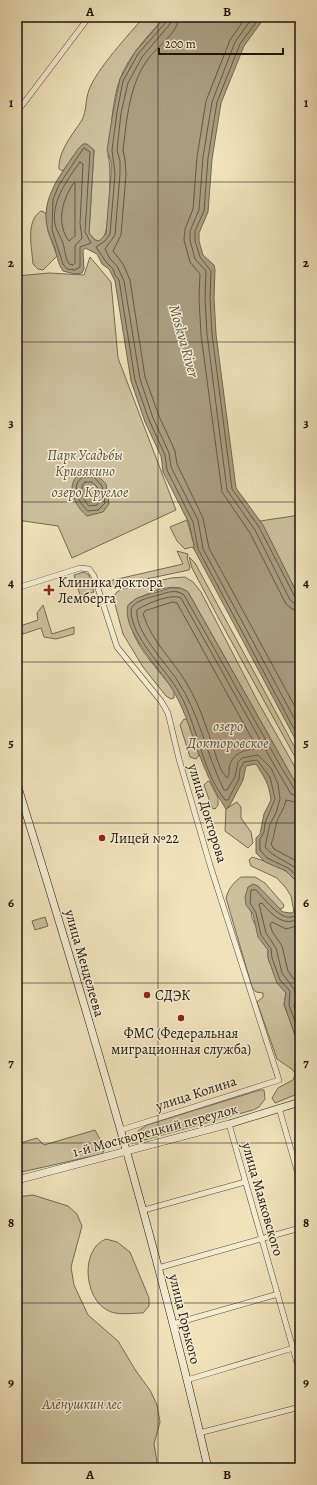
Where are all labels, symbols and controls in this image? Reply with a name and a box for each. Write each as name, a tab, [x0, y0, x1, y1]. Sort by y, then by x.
text: A	[85, 3, 95, 20]
text: B	[223, 3, 231, 20]
scale bar	[159, 30, 283, 56]
text: 200 m	[165, 36, 196, 52]
text: 1	[9, 94, 14, 111]
text: 1	[304, 94, 309, 111]
text: 2	[8, 254, 15, 271]
text: 2	[303, 254, 310, 271]
water label: Moskva River	[164, 302, 204, 380]
text: 3	[8, 414, 14, 431]
text: 3	[303, 414, 309, 431]
park label: Парк Усадьбы Кривякино	[47, 446, 123, 481]
water label: озеро Круглое	[52, 482, 129, 502]
place label: Клиника доктора Лемберга	[58, 573, 164, 608]
text: 4	[8, 574, 14, 591]
text: 4	[303, 574, 309, 591]
marker: Клиника доктора Лемберга	[43, 584, 55, 596]
water label: озеро Докторовское	[186, 716, 269, 753]
text: 5	[8, 734, 14, 751]
text: 5	[303, 734, 309, 751]
street label: улица Докторова	[183, 760, 232, 866]
place label: Лицей №22	[110, 829, 179, 848]
marker: Лицей №22	[97, 833, 107, 843]
text: 6	[8, 894, 14, 911]
text: 6	[303, 894, 309, 911]
street label: улица Менделеева	[60, 906, 109, 1019]
place label: СДЭК	[155, 986, 190, 1005]
marker: СДЭК	[142, 990, 152, 1000]
marker: ФМС (Федеральная миграционная служба)	[176, 1013, 186, 1023]
place label: ФМС (Федеральная миграционная служба)	[111, 1024, 251, 1059]
text: 7	[8, 1054, 14, 1071]
text: 7	[303, 1054, 309, 1071]
street label: улица Колина	[152, 1071, 239, 1116]
street label: 1-й Москворецкий переулок	[70, 1099, 240, 1162]
street label: улица Маяковского	[237, 1139, 288, 1258]
text: 8	[8, 1214, 14, 1231]
text: 8	[303, 1214, 309, 1231]
street label: улица Горького	[164, 1271, 205, 1366]
text: 9	[8, 1374, 14, 1391]
text: 9	[303, 1374, 309, 1391]
park label: Алёнушкин лес	[41, 1395, 122, 1414]
text: A	[85, 1466, 95, 1483]
text: B	[223, 1466, 231, 1483]

